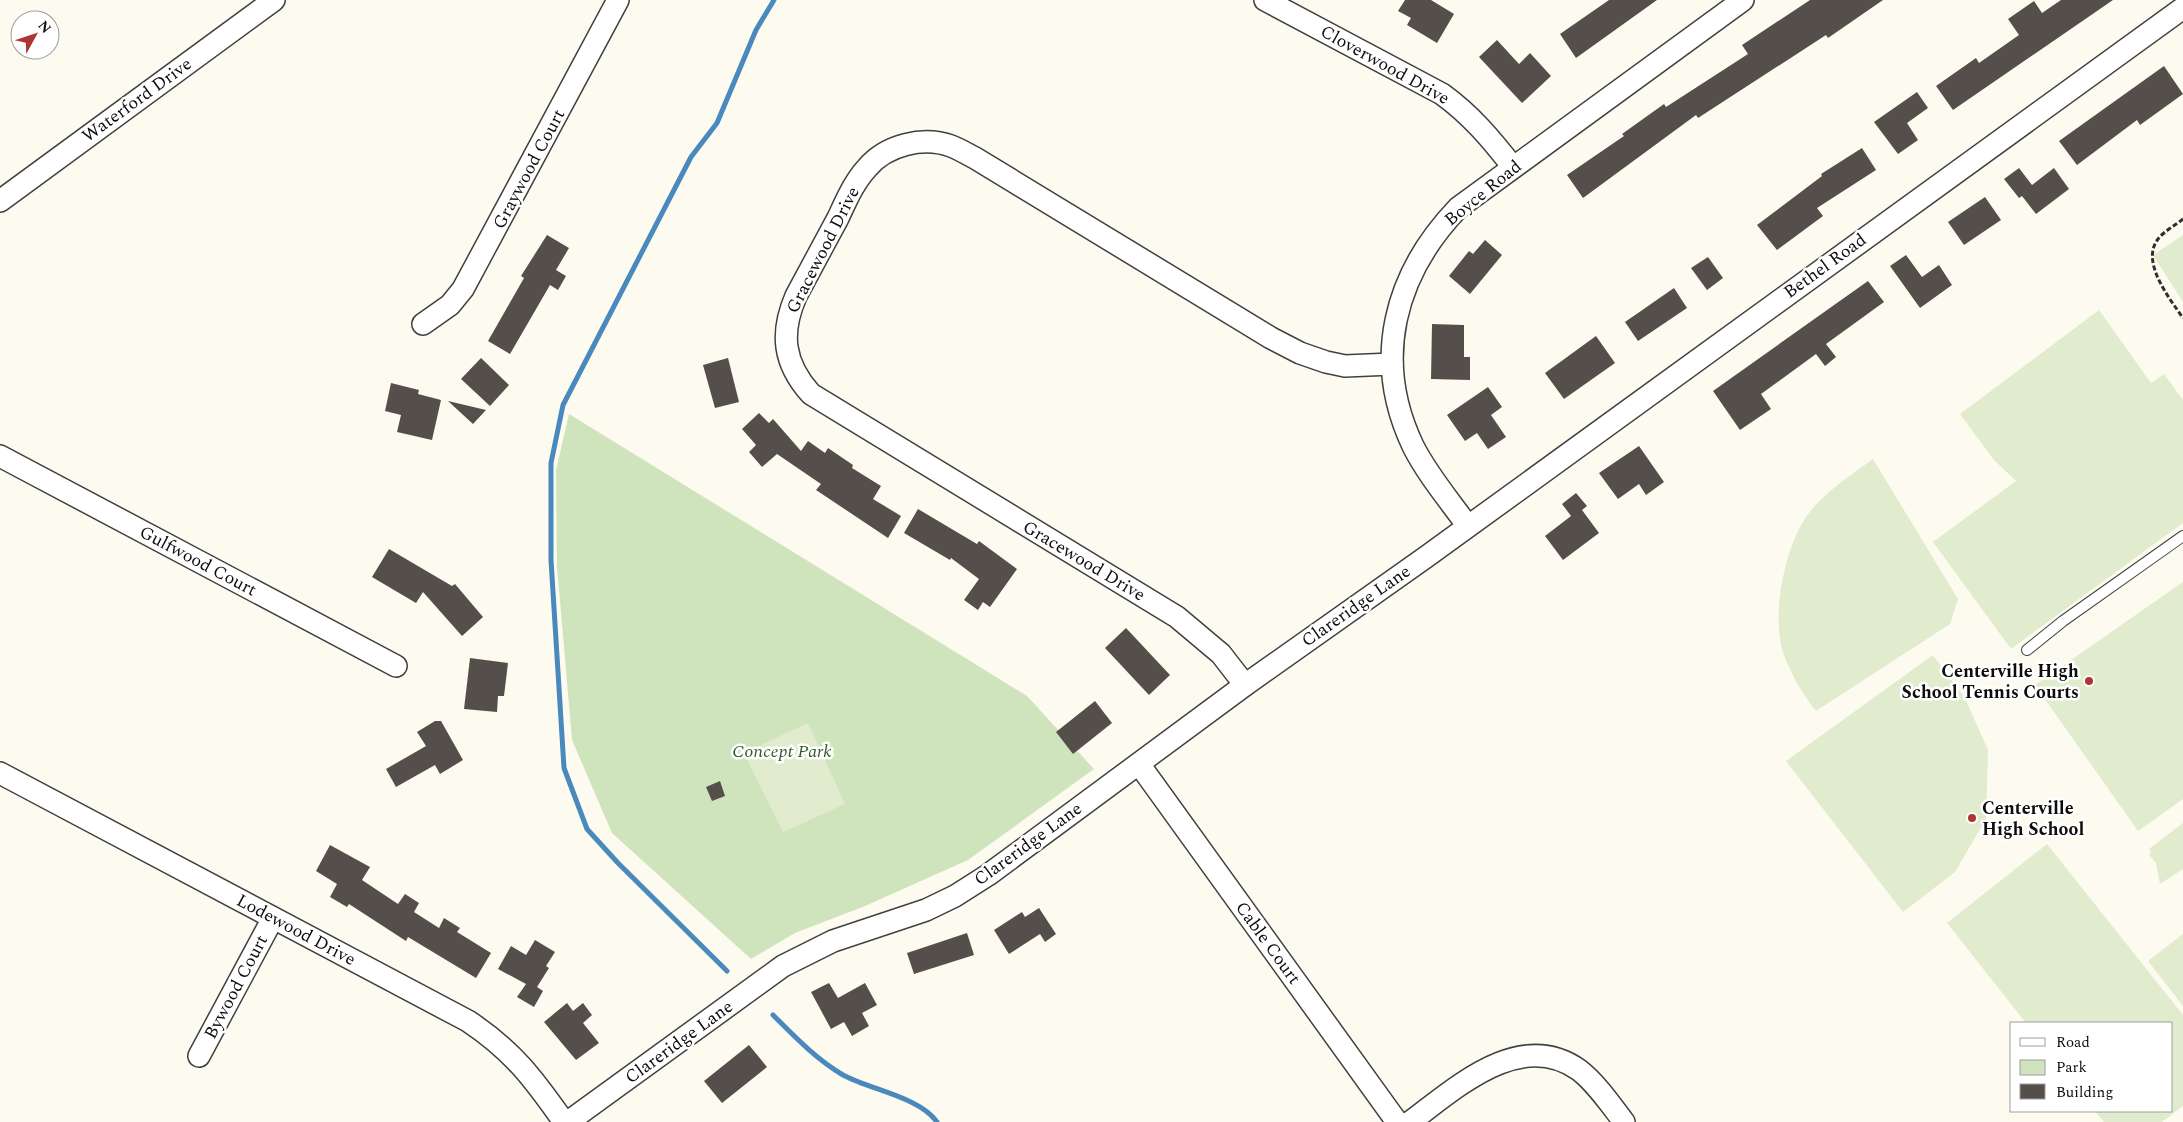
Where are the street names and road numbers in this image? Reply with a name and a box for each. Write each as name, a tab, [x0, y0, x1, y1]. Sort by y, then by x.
street label: Cloverwood Drive	[1315, 18, 1455, 112]
street label: Waterford Drive	[76, 51, 198, 149]
street label: Graywood Court	[486, 104, 572, 234]
street label: Boyce Road	[1438, 153, 1528, 233]
street label: Gracewood Drive	[779, 182, 867, 318]
street label: Bethel Road	[1778, 227, 1872, 305]
street label: Gracewood Drive	[1017, 514, 1151, 608]
street label: Gulfwood Court	[134, 519, 262, 603]
street label: Clareridge Lane	[1296, 558, 1416, 654]
street label: Clareridge Lane	[968, 795, 1088, 893]
street label: Lodewood Drive	[231, 887, 361, 973]
street label: Cable Court	[1229, 896, 1307, 990]
street label: Bywood Court	[197, 930, 275, 1044]
street label: Clareridge Lane	[619, 993, 739, 1091]

